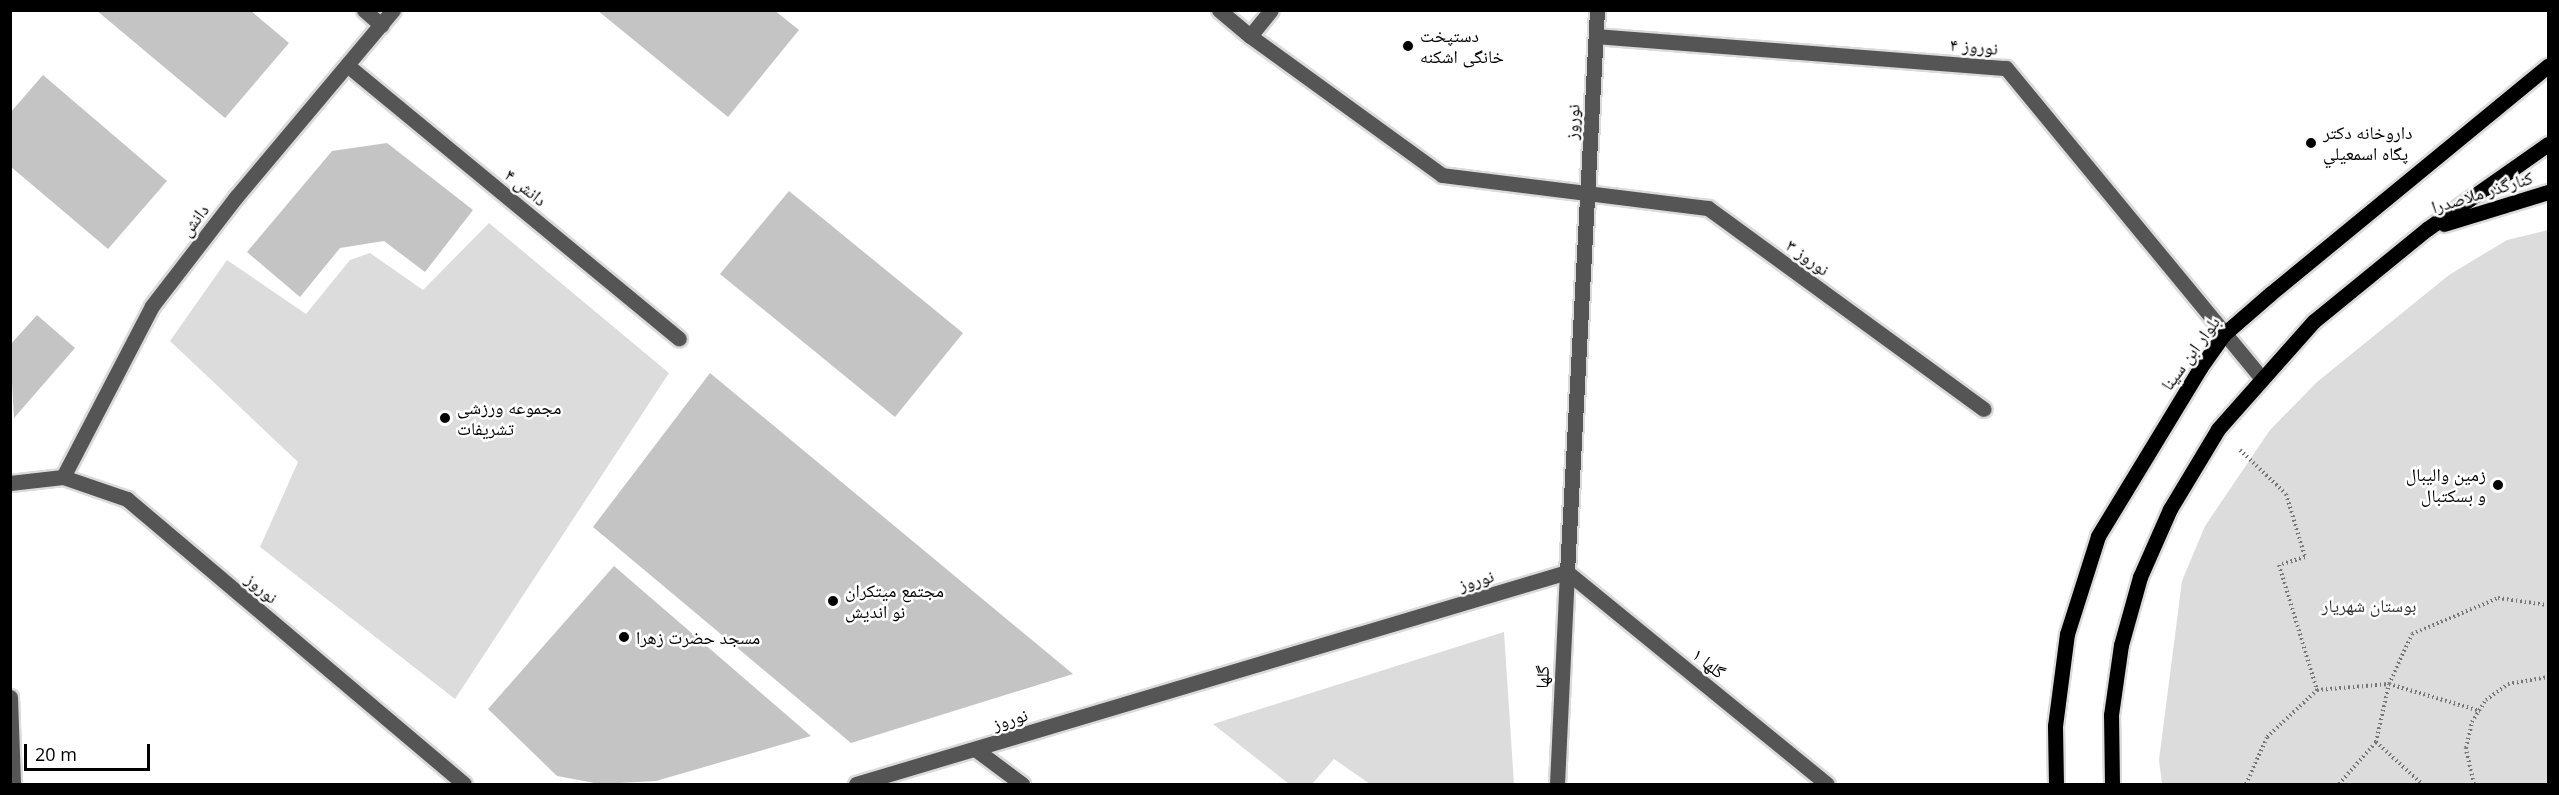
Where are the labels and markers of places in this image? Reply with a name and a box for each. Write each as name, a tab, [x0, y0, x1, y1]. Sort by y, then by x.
place label: دستپخت خانگی اشکنه	[1420, 25, 1504, 68]
marker: دستپخت خانگی اشکنه	[1401, 39, 1415, 53]
place label: داروخانه دكتر پگاه اسمعيلي	[2323, 122, 2413, 164]
marker: داروخانه دكتر پگاه اسمعيلي	[2304, 136, 2318, 150]
place label: مجموعه ورزشی تشریفات	[457, 397, 561, 440]
marker: مجموعه ورزشی تشریفات	[438, 411, 452, 425]
place label: زمین والیبال و بسکتبال	[2406, 464, 2486, 506]
marker: زمین والیبال و بسکتبال	[2491, 478, 2505, 492]
place label: مجتمع میتکران نو اندیش	[845, 580, 944, 622]
marker: مجتمع میتکران نو اندیش	[826, 594, 840, 608]
place label: مسجد حضرت زهرا	[636, 626, 760, 648]
marker: مسجد حضرت زهرا	[617, 630, 631, 644]

